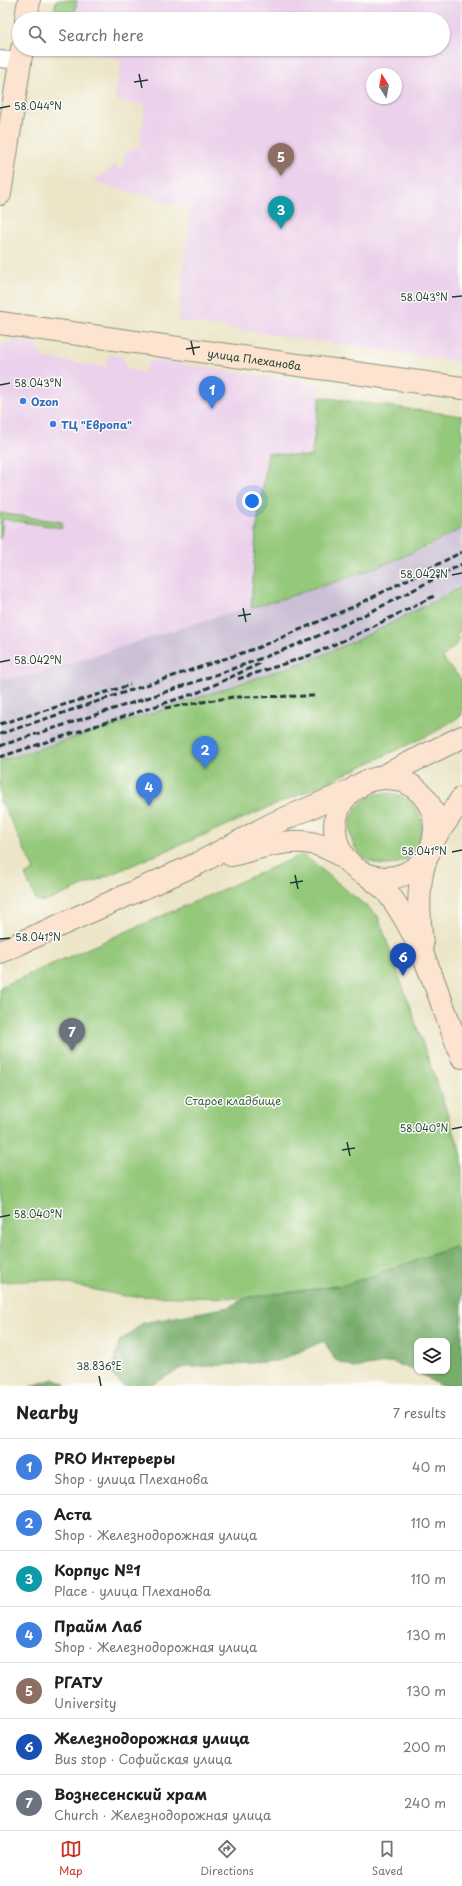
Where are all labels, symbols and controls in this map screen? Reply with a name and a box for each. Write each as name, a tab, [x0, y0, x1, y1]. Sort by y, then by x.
search box	[12, 12, 450, 56]
icon: search	[26, 23, 48, 45]
text: Search here	[58, 23, 144, 46]
north arrow	[366, 68, 402, 104]
text: 58.044°N	[14, 98, 62, 113]
pin: 5	[268, 143, 294, 176]
pin: 3	[268, 196, 294, 229]
text: 58.043°N	[400, 289, 448, 304]
street label: улица Плеханова	[206, 344, 303, 374]
text: 58.043°N	[14, 375, 62, 390]
pin: 1	[199, 376, 225, 409]
place label: Ozon	[31, 393, 59, 410]
marker: Ozon	[18, 396, 28, 406]
place label: ТЦ "Европа"	[61, 416, 132, 433]
marker: ТЦ "Европа"	[48, 419, 58, 429]
your location	[242, 491, 262, 511]
text: 58.042°N	[400, 566, 448, 581]
text: 58.042°N	[14, 652, 62, 667]
pin: 2	[192, 736, 218, 769]
pin: 4	[136, 773, 162, 806]
text: 58.041°N	[401, 843, 447, 858]
text: 58.041°N	[15, 929, 61, 944]
pin: 6	[390, 943, 416, 976]
pin: 7	[59, 1018, 85, 1051]
park label: Старое кладбище	[185, 1092, 281, 1109]
text: 58.040°N	[400, 1120, 449, 1135]
text: 58.040°N	[14, 1206, 63, 1221]
map controls	[414, 1338, 450, 1374]
button: layers	[414, 1338, 450, 1374]
text: 38.836°E	[76, 1358, 122, 1373]
text: Nearby	[16, 1399, 78, 1425]
text: 7 results	[393, 1403, 446, 1422]
text: PRO Интерьеры	[54, 1446, 175, 1469]
text: 1	[26, 1457, 32, 1476]
text: 40 m	[412, 1457, 446, 1476]
text: Shop · улица Плеханова	[54, 1469, 208, 1488]
text: Аста	[54, 1502, 92, 1525]
text: 2	[24, 1513, 34, 1532]
text: 110 m	[411, 1513, 446, 1532]
text: Shop · Железнодорожная улица	[54, 1525, 257, 1544]
text: Корпус №1	[54, 1558, 141, 1581]
text: 3	[25, 1569, 33, 1588]
text: 110 m	[411, 1569, 446, 1588]
text: Place · улица Плеханова	[54, 1581, 211, 1600]
text: Прайм Лаб	[54, 1614, 142, 1637]
text: 4	[25, 1625, 33, 1644]
text: 130 m	[407, 1625, 446, 1644]
text: Shop · Железнодорожная улица	[54, 1637, 257, 1656]
text: РГАТУ	[54, 1670, 103, 1693]
text: 5	[25, 1681, 33, 1700]
text: 130 m	[407, 1681, 446, 1700]
text: University	[54, 1693, 116, 1712]
text: Железнодорожная улица	[54, 1726, 250, 1749]
text: 6	[24, 1737, 34, 1756]
text: 200 m	[403, 1737, 446, 1756]
text: Bus stop · Софийская улица	[54, 1749, 232, 1768]
text: Вознесенский храм	[54, 1782, 207, 1805]
text: 7	[25, 1793, 33, 1812]
text: 240 m	[404, 1793, 446, 1812]
text: Church · Железнодорожная улица	[54, 1805, 271, 1824]
tab: Map	[59, 1838, 82, 1879]
tab: Directions	[200, 1838, 254, 1879]
tab: Saved	[372, 1838, 403, 1879]

